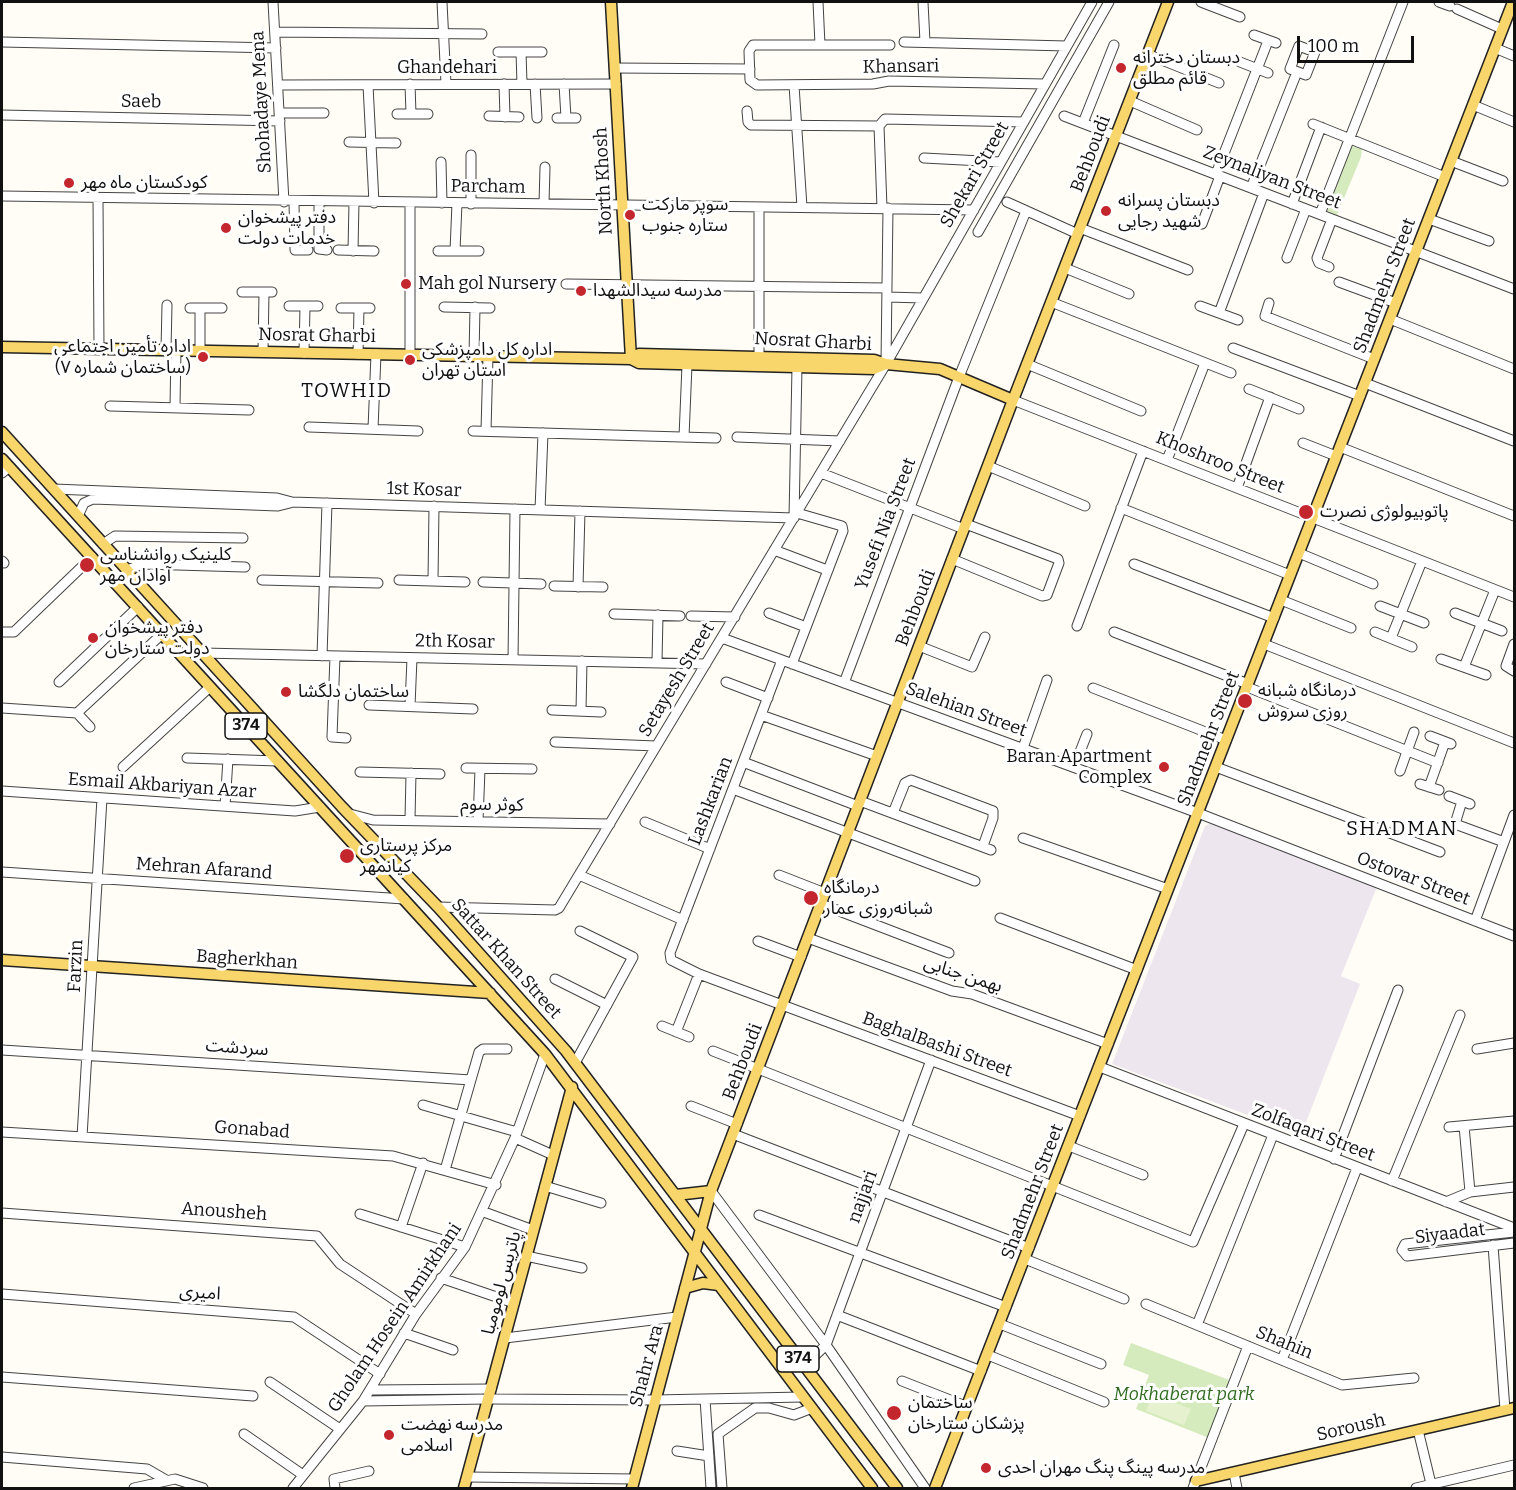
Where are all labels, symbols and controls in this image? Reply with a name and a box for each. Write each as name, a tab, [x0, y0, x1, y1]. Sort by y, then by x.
scale bar	[1300, 24, 1417, 62]
street label: Shohadaye Mena	[247, 30, 277, 174]
text: 100 m	[1308, 35, 1359, 57]
place label: دبستان دخترانه قائم مطلق	[1133, 47, 1240, 90]
street label: Khansari	[862, 56, 940, 78]
street label: Ghandehari	[397, 57, 497, 79]
marker: دبستان دخترانه قائم مطلق	[1114, 61, 1128, 75]
street label: Saeb	[121, 91, 161, 113]
street label: Behboudi	[1067, 113, 1115, 195]
street label: Shekari Street	[936, 118, 1014, 232]
street label: North Khosh	[590, 127, 618, 235]
street label: Zeynaliyan Street	[1200, 142, 1344, 214]
place label: کودکستان ماه مهر	[81, 172, 207, 194]
marker: کودکستان ماه مهر	[62, 176, 76, 190]
street label: Parcham	[450, 176, 526, 198]
place label: دبستان پسرانه شهید رجایی	[1118, 190, 1220, 232]
place label: سوپر مارکت ستاره جنوب	[642, 194, 728, 236]
marker: دبستان پسرانه شهید رجایی	[1099, 204, 1113, 218]
place label: دفتر پیشخوان خدمات دولت	[238, 207, 336, 250]
marker: سوپر مارکت ستاره جنوب	[623, 208, 637, 222]
street label: Shadmehr Street	[1349, 215, 1421, 357]
marker: دفتر پیشخوان خدمات دولت	[219, 221, 233, 235]
place label: Mah gol Nursery	[418, 273, 557, 295]
marker: Mah gol Nursery	[399, 277, 413, 291]
place label: مدرسه سیدالشهدا	[593, 280, 722, 302]
marker: مدرسه سیدالشهدا	[574, 284, 588, 298]
street label: Nosrat Gharbi	[258, 324, 376, 348]
street label: Nosrat Gharbi	[754, 328, 872, 356]
place label: اداره تأمین اجتماعی (ساختمان شماره ۷)	[54, 336, 191, 378]
place label: اداره کل دامپزشکی استان تهران	[422, 339, 552, 382]
marker: اداره تأمین اجتماعی (ساختمان شماره ۷)	[196, 350, 210, 364]
marker: اداره کل دامپزشکی استان تهران	[403, 353, 417, 367]
district label: TOWHID	[301, 379, 393, 403]
street label: Khoshroo Street	[1153, 427, 1287, 499]
street label: Yusefi Nia Street	[851, 455, 921, 593]
street label: 1st Kosar	[386, 478, 462, 502]
place label: پاتوبیولوژی نصرت	[1320, 501, 1449, 523]
marker: پاتوبیولوژی نصرت	[1297, 503, 1315, 521]
place label: کلینیک روانشناسی آوادان مهر	[100, 544, 231, 586]
marker: کلینیک روانشناسی آوادان مهر	[78, 556, 96, 574]
street label: Behboudi	[892, 567, 940, 649]
place label: دفتر پیشخوان دولت ستارخان	[105, 617, 210, 660]
street label: Setayesh Street	[634, 619, 720, 741]
marker: دفتر پیشخوان دولت ستارخان	[86, 631, 100, 645]
street label: 2th Kosar	[415, 631, 495, 653]
street label: Shadmehr Street	[1173, 668, 1245, 810]
street label: Salehian Street	[903, 678, 1029, 742]
place label: درمانگاه شبانه روزی سروش	[1258, 680, 1356, 722]
place label: ساختمان دلگشا	[298, 681, 409, 703]
marker: ساختمان دلگشا	[279, 685, 293, 699]
marker: درمانگاه شبانه روزی سروش	[1236, 692, 1254, 710]
road number: 374	[225, 713, 267, 739]
place label: Baran Apartment Complex	[1006, 746, 1152, 789]
street label: Lashkarian	[684, 754, 738, 848]
marker: Baran Apartment Complex	[1157, 760, 1171, 774]
street label: Esmail Akbariyan Azar	[67, 769, 257, 803]
street label: کوثر سوم	[460, 794, 524, 816]
district label: SHADMAN	[1346, 817, 1458, 841]
place label: مرکز پرستاری کیانمهر	[360, 835, 452, 878]
marker: مرکز پرستاری کیانمهر	[338, 847, 356, 865]
street label: Ostovar Street	[1353, 848, 1473, 910]
street label: Mehran Afarand	[135, 853, 273, 885]
place label: درمانگاه شبانه‌روزی عمار	[824, 877, 933, 920]
marker: درمانگاه شبانه‌روزی عمار	[802, 889, 820, 907]
street label: Sattar Khan Street	[446, 895, 566, 1023]
street label: Farzin	[64, 939, 88, 993]
street label: Bagherkhan	[195, 946, 299, 974]
street label: بهمن جنابی	[921, 952, 1005, 998]
street label: BaghalBashi Street	[859, 1008, 1015, 1082]
street label: Behboudi	[719, 1021, 767, 1103]
street label: سردشت	[205, 1035, 269, 1061]
street label: Zolfaqari Street	[1248, 1100, 1378, 1166]
street label: Gonabad	[213, 1117, 291, 1143]
street label: Shadmehr Street	[997, 1121, 1069, 1263]
street label: najjari	[844, 1168, 882, 1226]
street label: Anousheh	[180, 1198, 268, 1226]
street label: Gholam Hosein Amirkhani	[324, 1219, 466, 1417]
street label: Siyaadat	[1413, 1219, 1487, 1249]
street label: پاتریس لومومبا	[478, 1229, 526, 1337]
street label: امیری	[179, 1281, 221, 1305]
street label: Shahin	[1252, 1322, 1316, 1364]
street label: Shahr Ara	[626, 1323, 668, 1409]
road number: 374	[777, 1346, 819, 1372]
park label: Mokhaberat park	[1113, 1384, 1255, 1406]
place label: ساختمان پزشکان ستارخان	[908, 1392, 1025, 1434]
marker: ساختمان پزشکان ستارخان	[885, 1404, 903, 1422]
street label: Soroush	[1315, 1410, 1387, 1446]
place label: مدرسه نهضت اسلامی	[401, 1414, 503, 1456]
marker: مدرسه نهضت اسلامی	[382, 1428, 396, 1442]
place label: مدرسه پینگ پنگ مهران احدی	[998, 1457, 1205, 1479]
marker: مدرسه پینگ پنگ مهران احدی	[979, 1461, 993, 1475]

